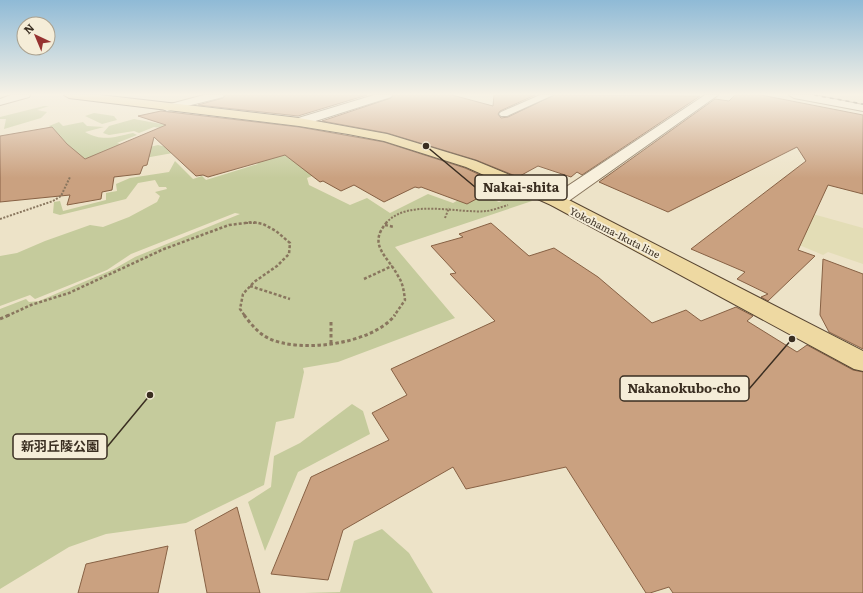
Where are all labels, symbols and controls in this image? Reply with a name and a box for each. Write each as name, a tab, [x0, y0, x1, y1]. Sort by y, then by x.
north arrow	[16, 16, 56, 56]
text: N	[19, 19, 37, 37]
callout: Nakai-shita	[475, 175, 567, 200]
text: Nakai-shita	[483, 177, 560, 196]
street label: Yokohama-Ikuta line	[567, 203, 663, 261]
callout: Nakanokubo-cho	[620, 376, 749, 401]
text: Nakanokubo-cho	[627, 378, 741, 397]
callout: 新羽丘陵公園	[13, 434, 107, 459]
text: 新羽丘陵公園	[21, 436, 99, 455]

